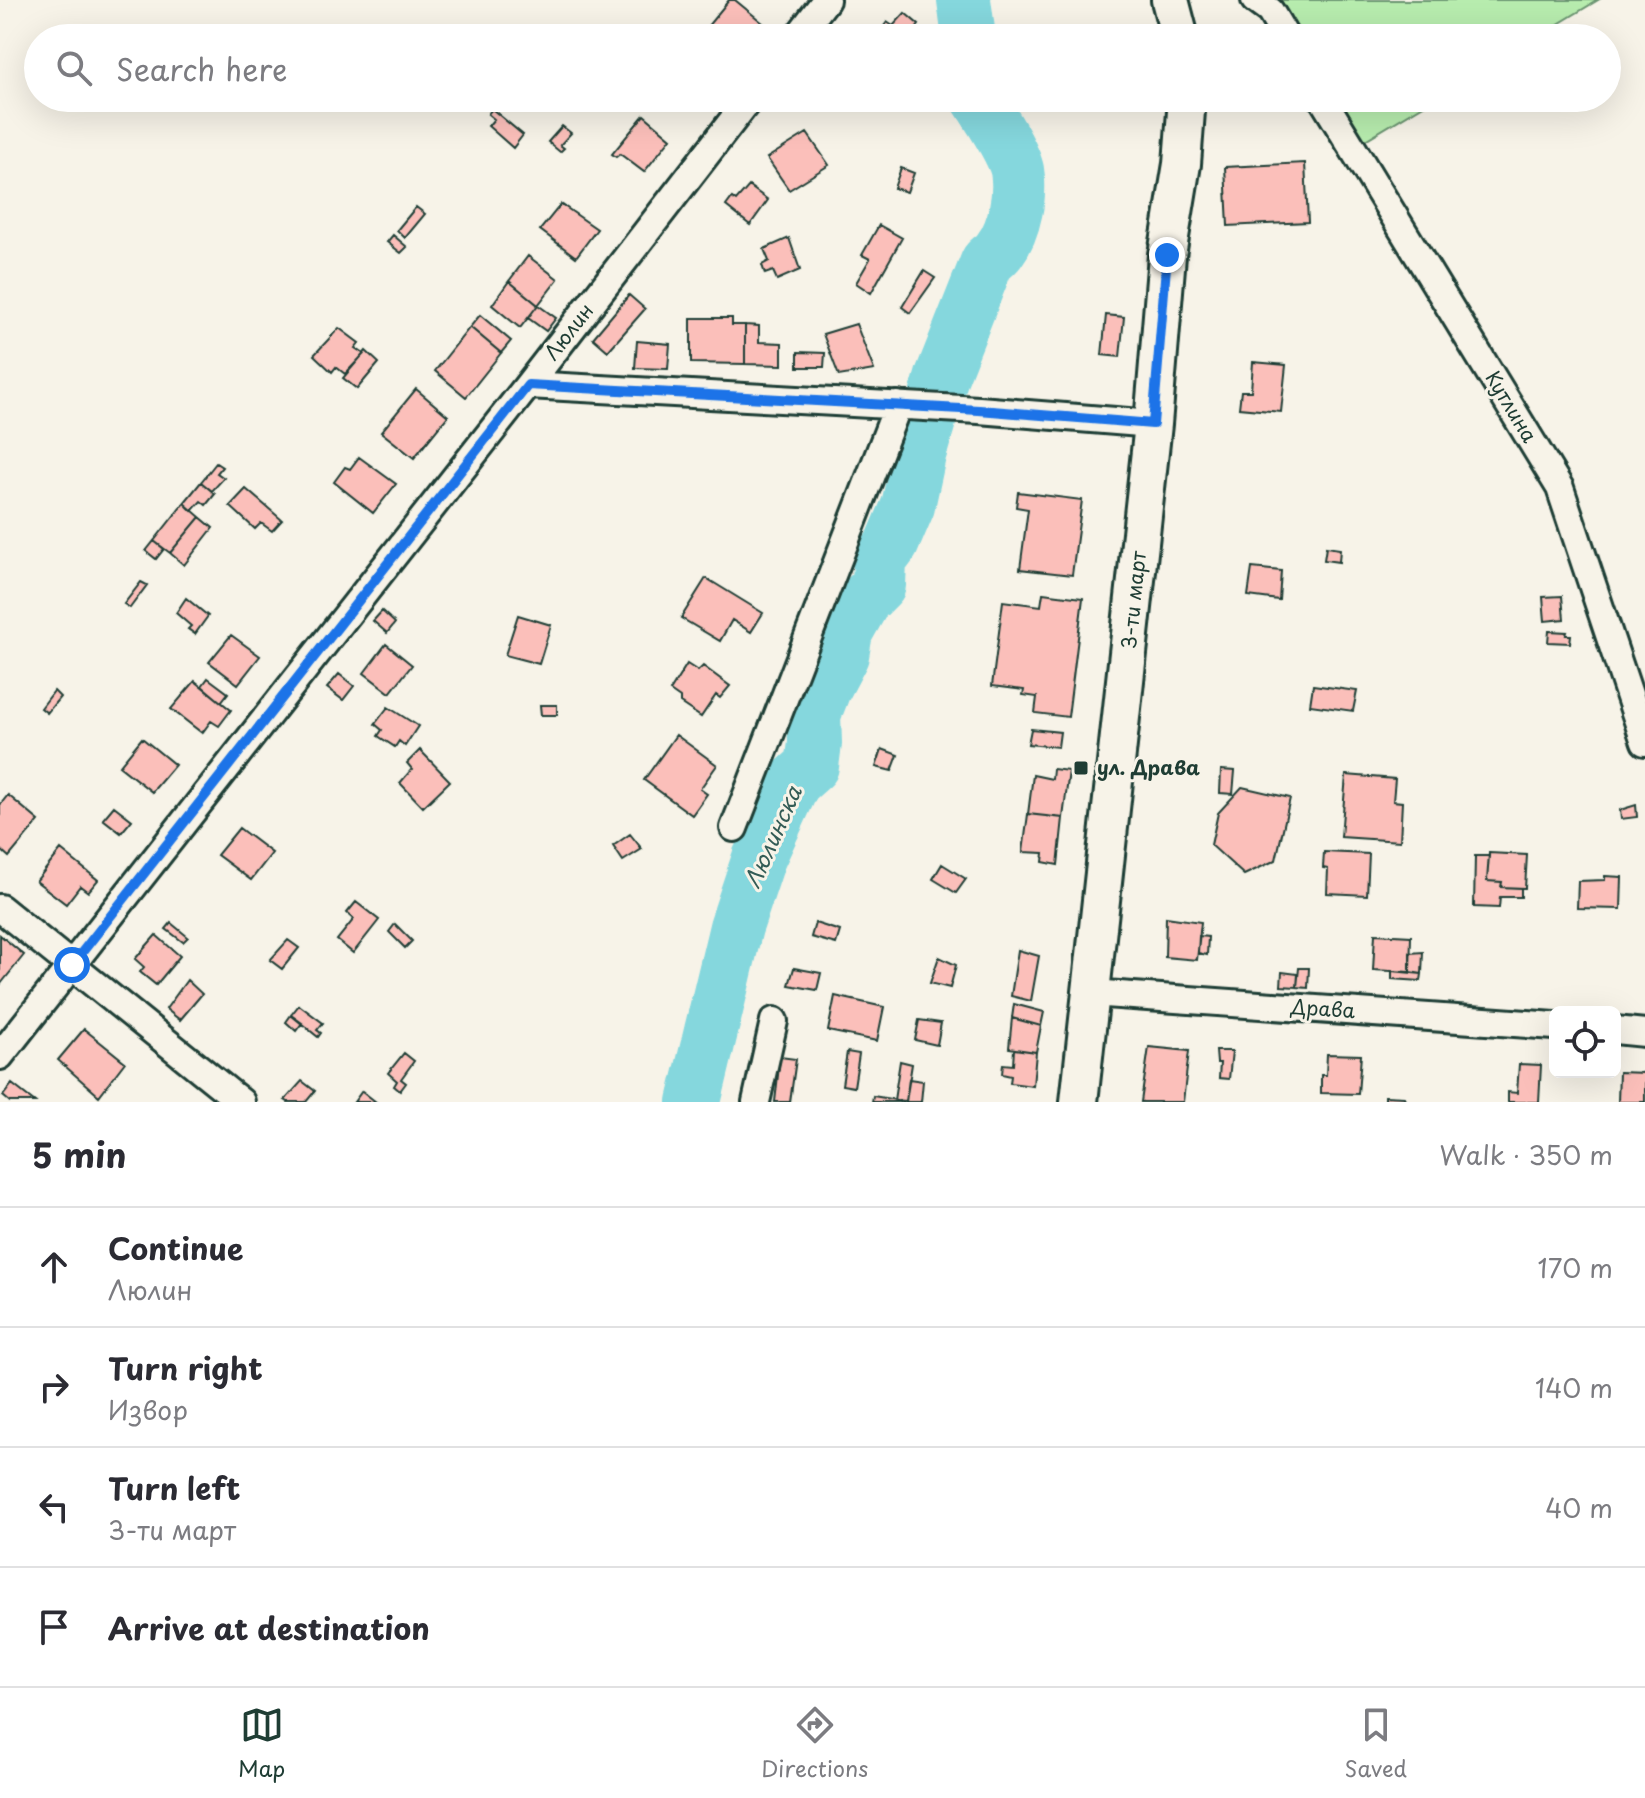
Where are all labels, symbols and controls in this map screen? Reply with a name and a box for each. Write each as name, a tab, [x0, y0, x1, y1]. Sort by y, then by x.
search box	[24, 24, 1621, 112]
icon: search	[52, 46, 96, 90]
text: Search here	[116, 46, 288, 91]
route end	[1149, 237, 1185, 273]
street label: Люлин	[536, 297, 600, 366]
street label: Кутлина	[1479, 365, 1545, 448]
street label: 3-ти март	[1113, 549, 1153, 651]
place label: ул. Драва	[1097, 752, 1200, 782]
marker: ул. Драва	[1072, 759, 1090, 777]
water label: Люлинска	[734, 779, 809, 893]
route start	[54, 947, 90, 983]
street label: Драва	[1289, 991, 1357, 1025]
map controls	[1549, 1006, 1621, 1078]
button: locate	[1549, 1006, 1621, 1078]
text: 5 min	[32, 1128, 126, 1180]
text: Walk · 350 m	[1440, 1135, 1613, 1174]
text: Continue	[108, 1225, 243, 1270]
icon: ahead	[32, 1245, 76, 1289]
text: 170 m	[1538, 1248, 1613, 1287]
text: Люлин	[108, 1270, 192, 1309]
text: Turn right	[108, 1345, 263, 1390]
icon: right	[32, 1365, 76, 1409]
text: 140 m	[1535, 1368, 1613, 1407]
text: Извор	[108, 1390, 188, 1429]
text: Turn left	[108, 1465, 240, 1510]
icon: left	[32, 1485, 76, 1529]
text: 40 m	[1545, 1488, 1613, 1527]
text: 3-ти март	[108, 1510, 236, 1549]
icon: arrive	[32, 1605, 76, 1649]
text: Arrive at destination	[108, 1605, 430, 1650]
tab: Map	[238, 1703, 285, 1784]
tab: Directions	[761, 1703, 868, 1784]
tab: Saved	[1344, 1703, 1407, 1784]

